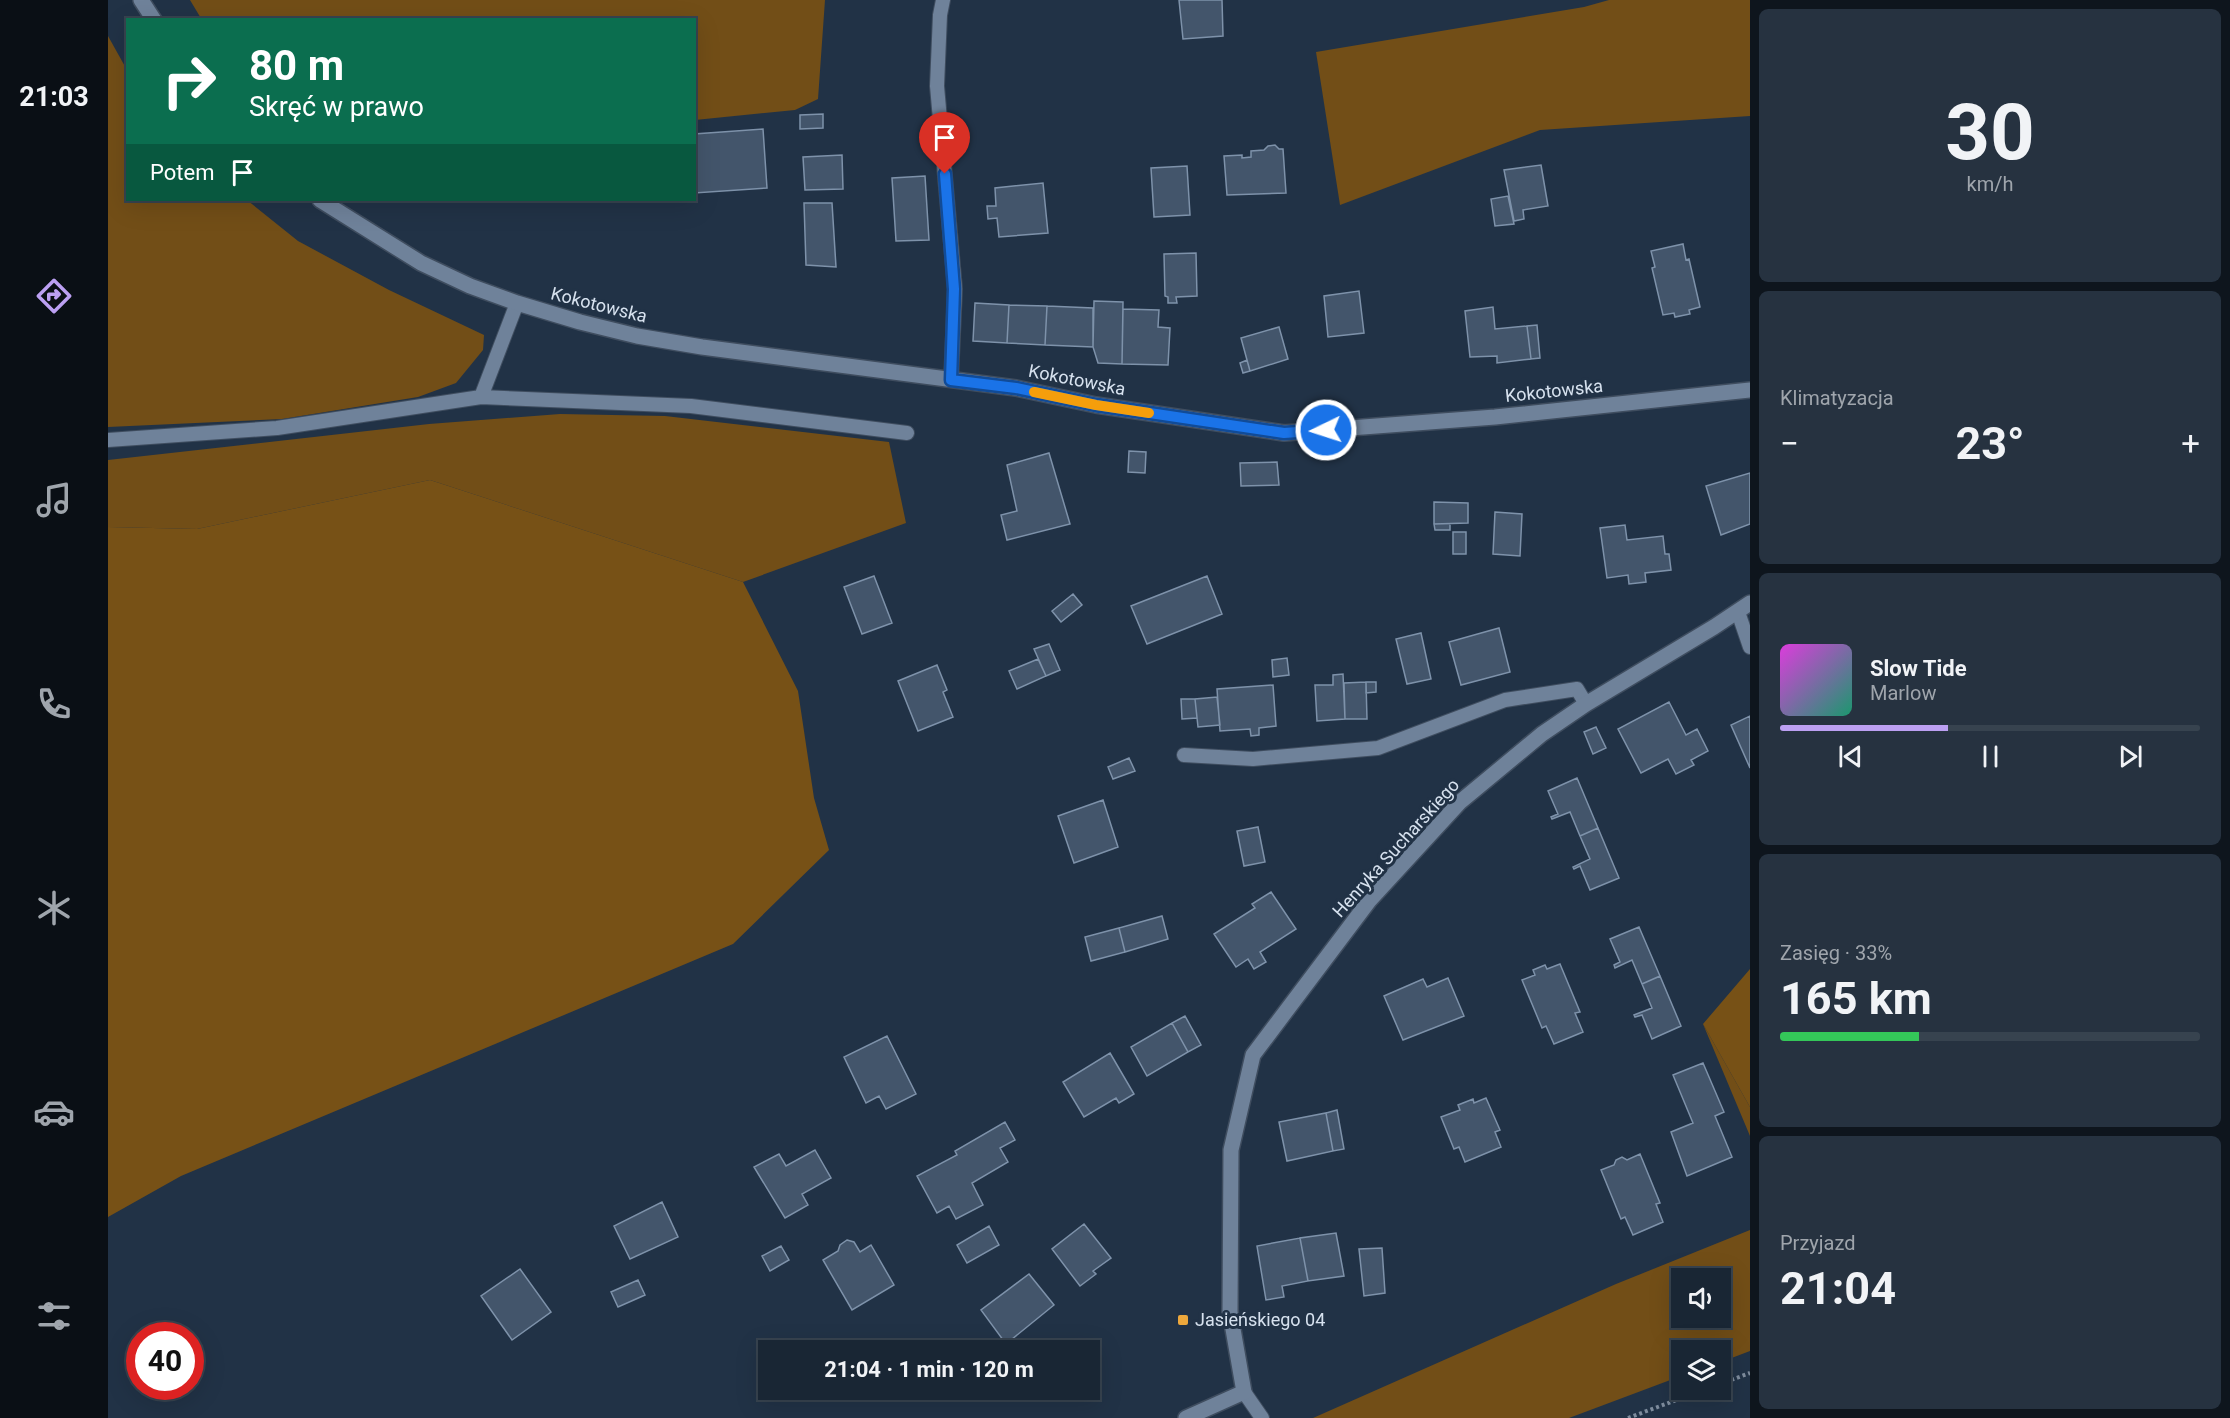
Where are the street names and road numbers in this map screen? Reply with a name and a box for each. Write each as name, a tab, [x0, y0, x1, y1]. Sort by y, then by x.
street label: Kokotowska	[549, 282, 649, 327]
street label: Kokotowska	[1027, 360, 1127, 399]
street label: Kokotowska	[1504, 375, 1604, 406]
street label: Henryka Sucharskiego	[1328, 774, 1463, 921]

